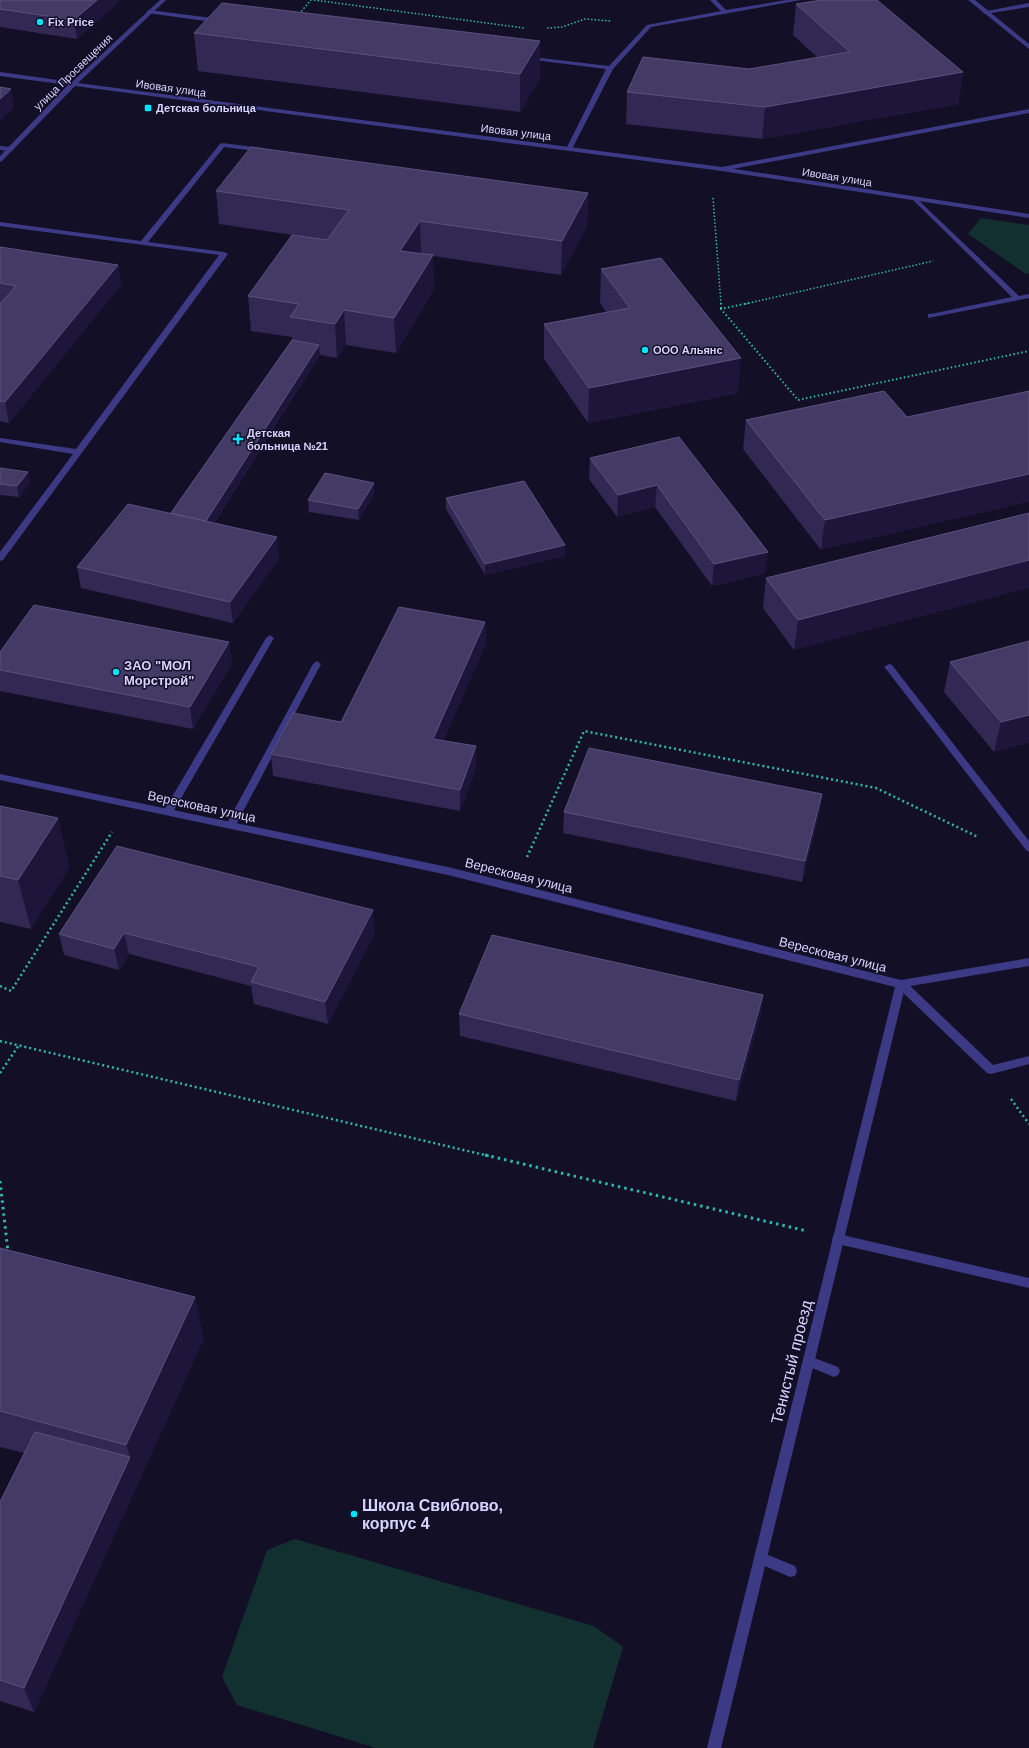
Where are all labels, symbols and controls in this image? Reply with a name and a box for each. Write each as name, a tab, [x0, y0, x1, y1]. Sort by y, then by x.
place label: Fix Price	[48, 16, 94, 28]
marker: Fix Price	[35, 17, 45, 27]
street label: улица Просвещения	[31, 32, 115, 112]
street label: Ивовая улица	[135, 77, 208, 99]
place label: Детская больница	[156, 102, 257, 114]
marker: Детская больница	[143, 103, 153, 113]
street label: Ивовая улица	[480, 122, 553, 142]
street label: Ивовая улица	[801, 166, 874, 189]
place label: ООО Альянс	[653, 344, 723, 356]
marker: ООО Альянс	[640, 345, 650, 355]
place label: Детская больница №21	[247, 427, 328, 452]
marker: Детская больница №21	[232, 433, 244, 445]
place label: ЗАО "МОЛ Морстрой"	[124, 658, 194, 688]
marker: ЗАО "МОЛ Морстрой"	[111, 667, 121, 677]
street label: Вересковая улица	[146, 788, 258, 825]
street label: Вересковая улица	[464, 855, 575, 896]
street label: Вересковая улица	[778, 934, 889, 975]
street label: Тенистый проезд	[768, 1298, 815, 1426]
place label: Школа Свиблово, корпус 4	[362, 1497, 503, 1532]
marker: Школа Свиблово, корпус 4	[349, 1509, 359, 1519]

